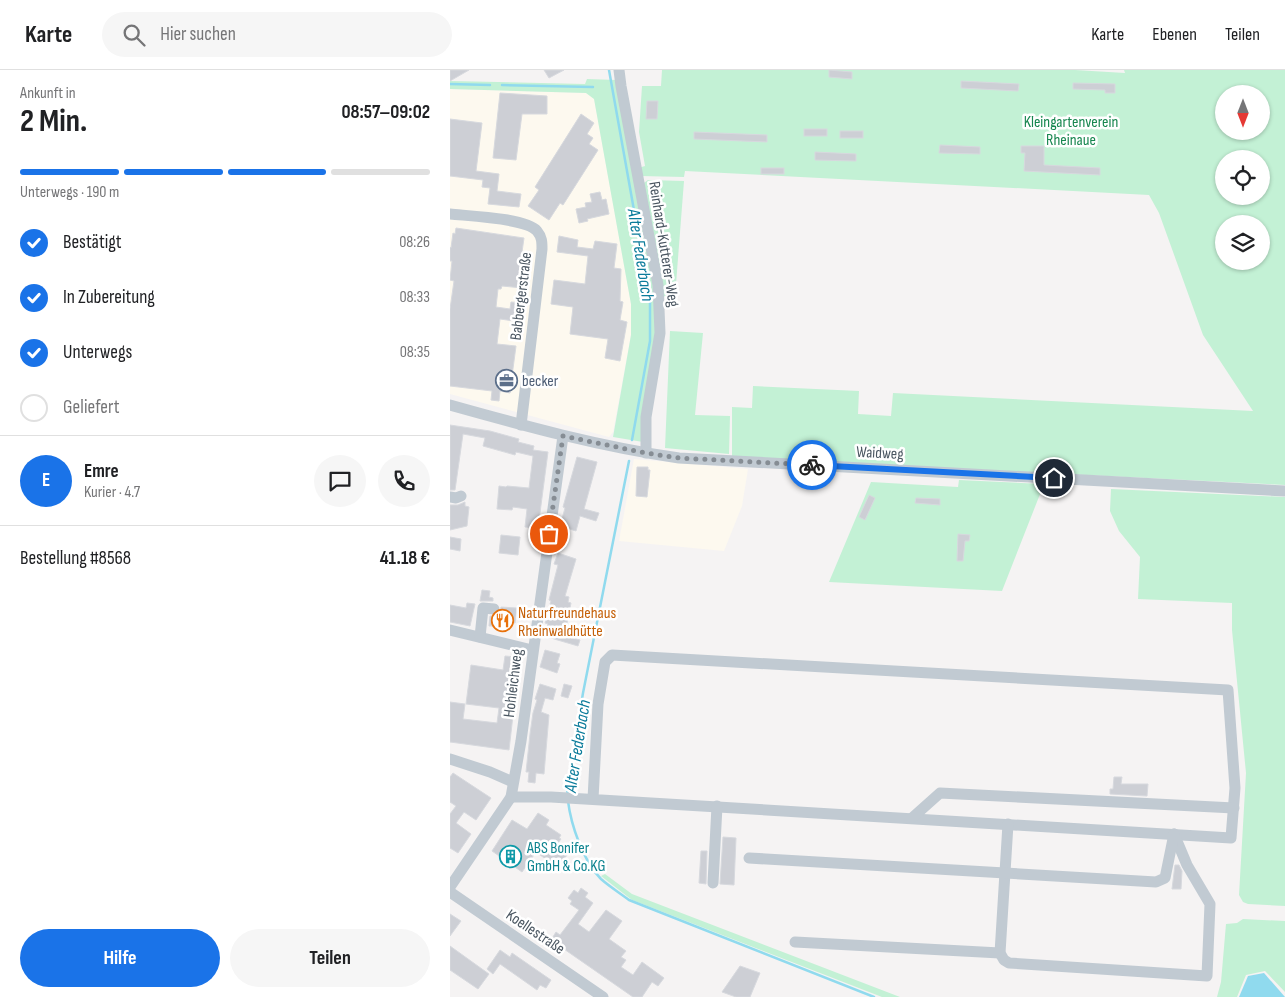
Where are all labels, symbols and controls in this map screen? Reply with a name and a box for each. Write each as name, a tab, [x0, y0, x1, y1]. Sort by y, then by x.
search box	[102, 12, 452, 57]
text: Karte	[25, 20, 72, 49]
icon: search	[120, 21, 148, 49]
text: Hier suchen	[160, 23, 236, 46]
text: Karte	[1091, 24, 1124, 45]
text: Ebenen	[1152, 24, 1197, 45]
text: Teilen	[1225, 24, 1260, 45]
text: Ankunft in	[20, 84, 76, 103]
north arrow	[1215, 85, 1270, 140]
map controls	[1215, 85, 1270, 270]
text: 08:57–09:02	[342, 101, 430, 124]
text: 2 Min.	[20, 102, 87, 141]
park label: Kleingartenverein Rheinaue	[1024, 113, 1118, 150]
button: locate	[1215, 150, 1270, 205]
street label: Reinhard-Kutterer-Weg	[644, 180, 683, 308]
text: Unterwegs · 190 m	[20, 183, 119, 202]
water label: Alter Federbach	[623, 206, 658, 303]
button: layers	[1215, 215, 1270, 270]
icon: check	[20, 229, 48, 257]
text: Bestätigt	[63, 231, 122, 254]
text: 08:26	[399, 233, 430, 252]
street label: Babbergerstraße	[507, 251, 536, 341]
icon: check	[20, 284, 48, 312]
text: In Zubereitung	[63, 286, 155, 309]
text: 08:33	[399, 288, 430, 307]
icon: check	[20, 339, 48, 367]
text: Unterwegs	[63, 341, 132, 364]
text: 08:35	[400, 343, 430, 362]
office icon: becker	[494, 368, 518, 392]
place label: becker	[522, 372, 559, 391]
text: Geliefert	[63, 396, 119, 419]
courier	[787, 440, 837, 490]
street label: Waidweg	[856, 443, 904, 464]
icon: bike	[798, 451, 826, 479]
button: chat	[314, 455, 366, 507]
button: phone	[378, 455, 430, 507]
pin	[1033, 457, 1075, 499]
text: Emre	[84, 460, 119, 483]
icon: home	[1040, 464, 1068, 492]
text: E	[42, 469, 50, 492]
text: Kurier · 4.7	[84, 483, 140, 502]
pin	[528, 513, 570, 555]
icon: bag	[535, 520, 563, 548]
text: Bestellung #8568	[20, 547, 131, 570]
text: 41.18 €	[380, 547, 430, 570]
place label: Naturfreundehaus Rheinwaldhütte	[518, 604, 616, 641]
restaurant icon: Naturfreundehaus Rheinwaldhütte	[490, 609, 514, 633]
street label: Hohleichweg	[500, 648, 527, 719]
water label: Alter Federbach	[560, 698, 595, 795]
place label: ABS Bonifer GmbH & Co.KG	[526, 839, 605, 876]
building icon: ABS Bonifer GmbH & Co.KG	[499, 844, 523, 868]
street label: Koellestraße	[502, 906, 568, 959]
button: Hilfe	[20, 929, 220, 987]
button: Teilen	[230, 929, 430, 987]

